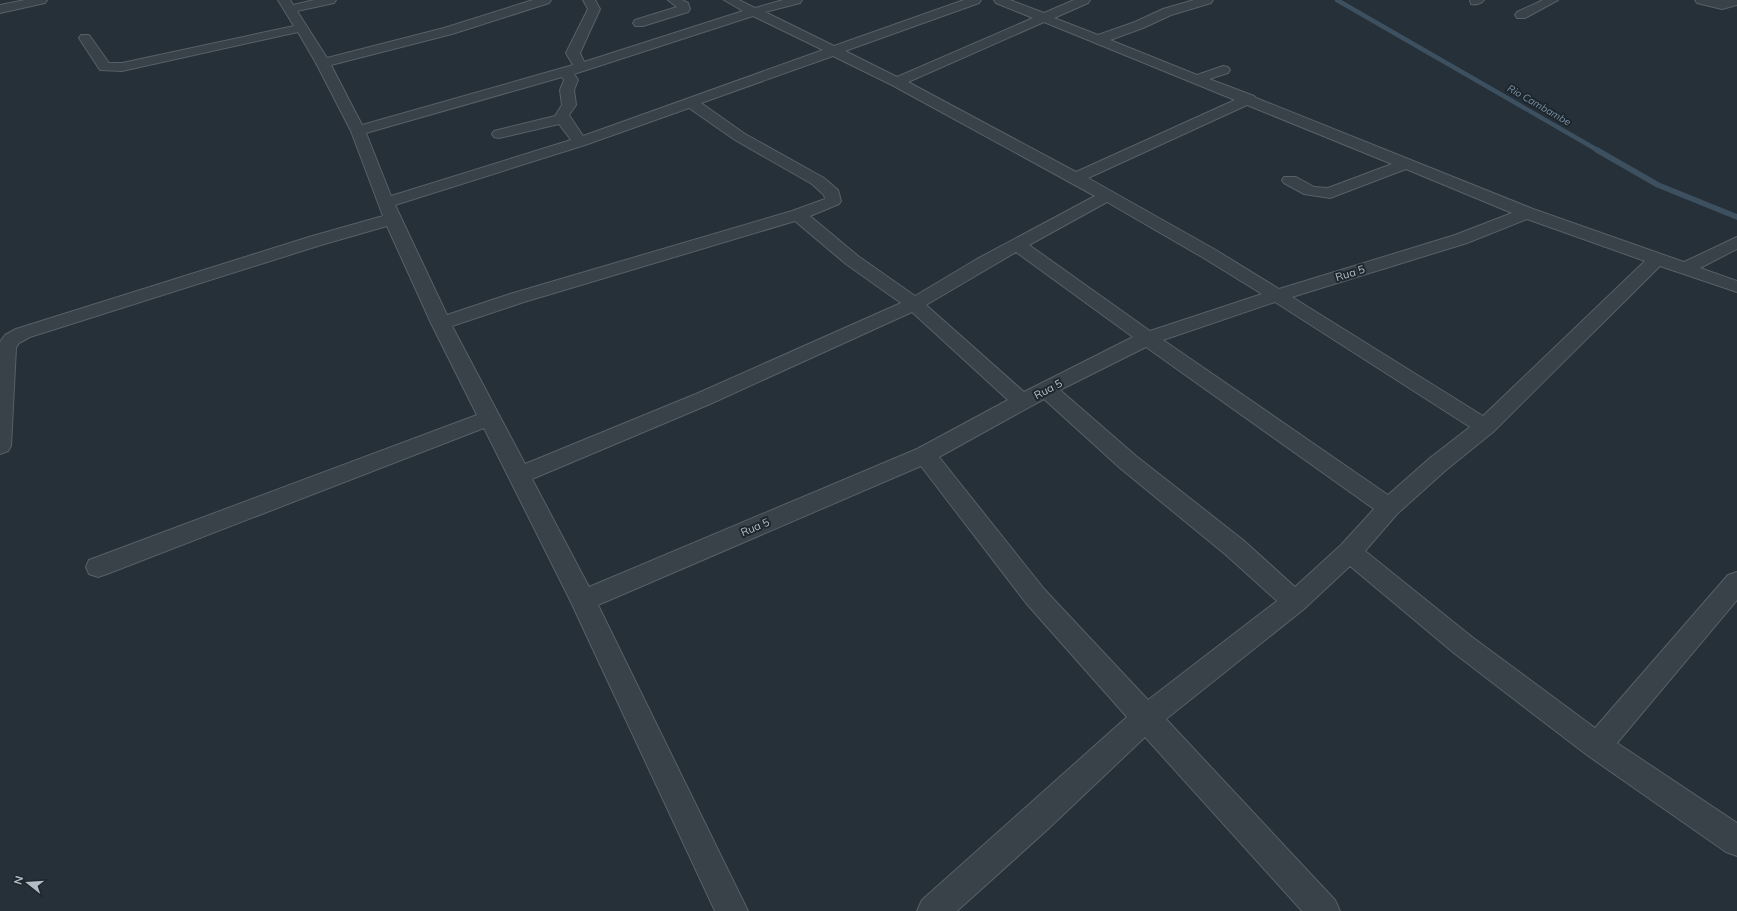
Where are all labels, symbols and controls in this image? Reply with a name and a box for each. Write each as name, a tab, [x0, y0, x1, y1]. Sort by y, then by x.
water label: Rio Cambambe	[1505, 82, 1574, 129]
street label: Rua 5	[1334, 262, 1367, 284]
street label: Rua 5	[1031, 376, 1065, 402]
street label: Rua 5	[738, 515, 772, 539]
north arrow	[8, 863, 48, 903]
text: N	[11, 874, 26, 886]

